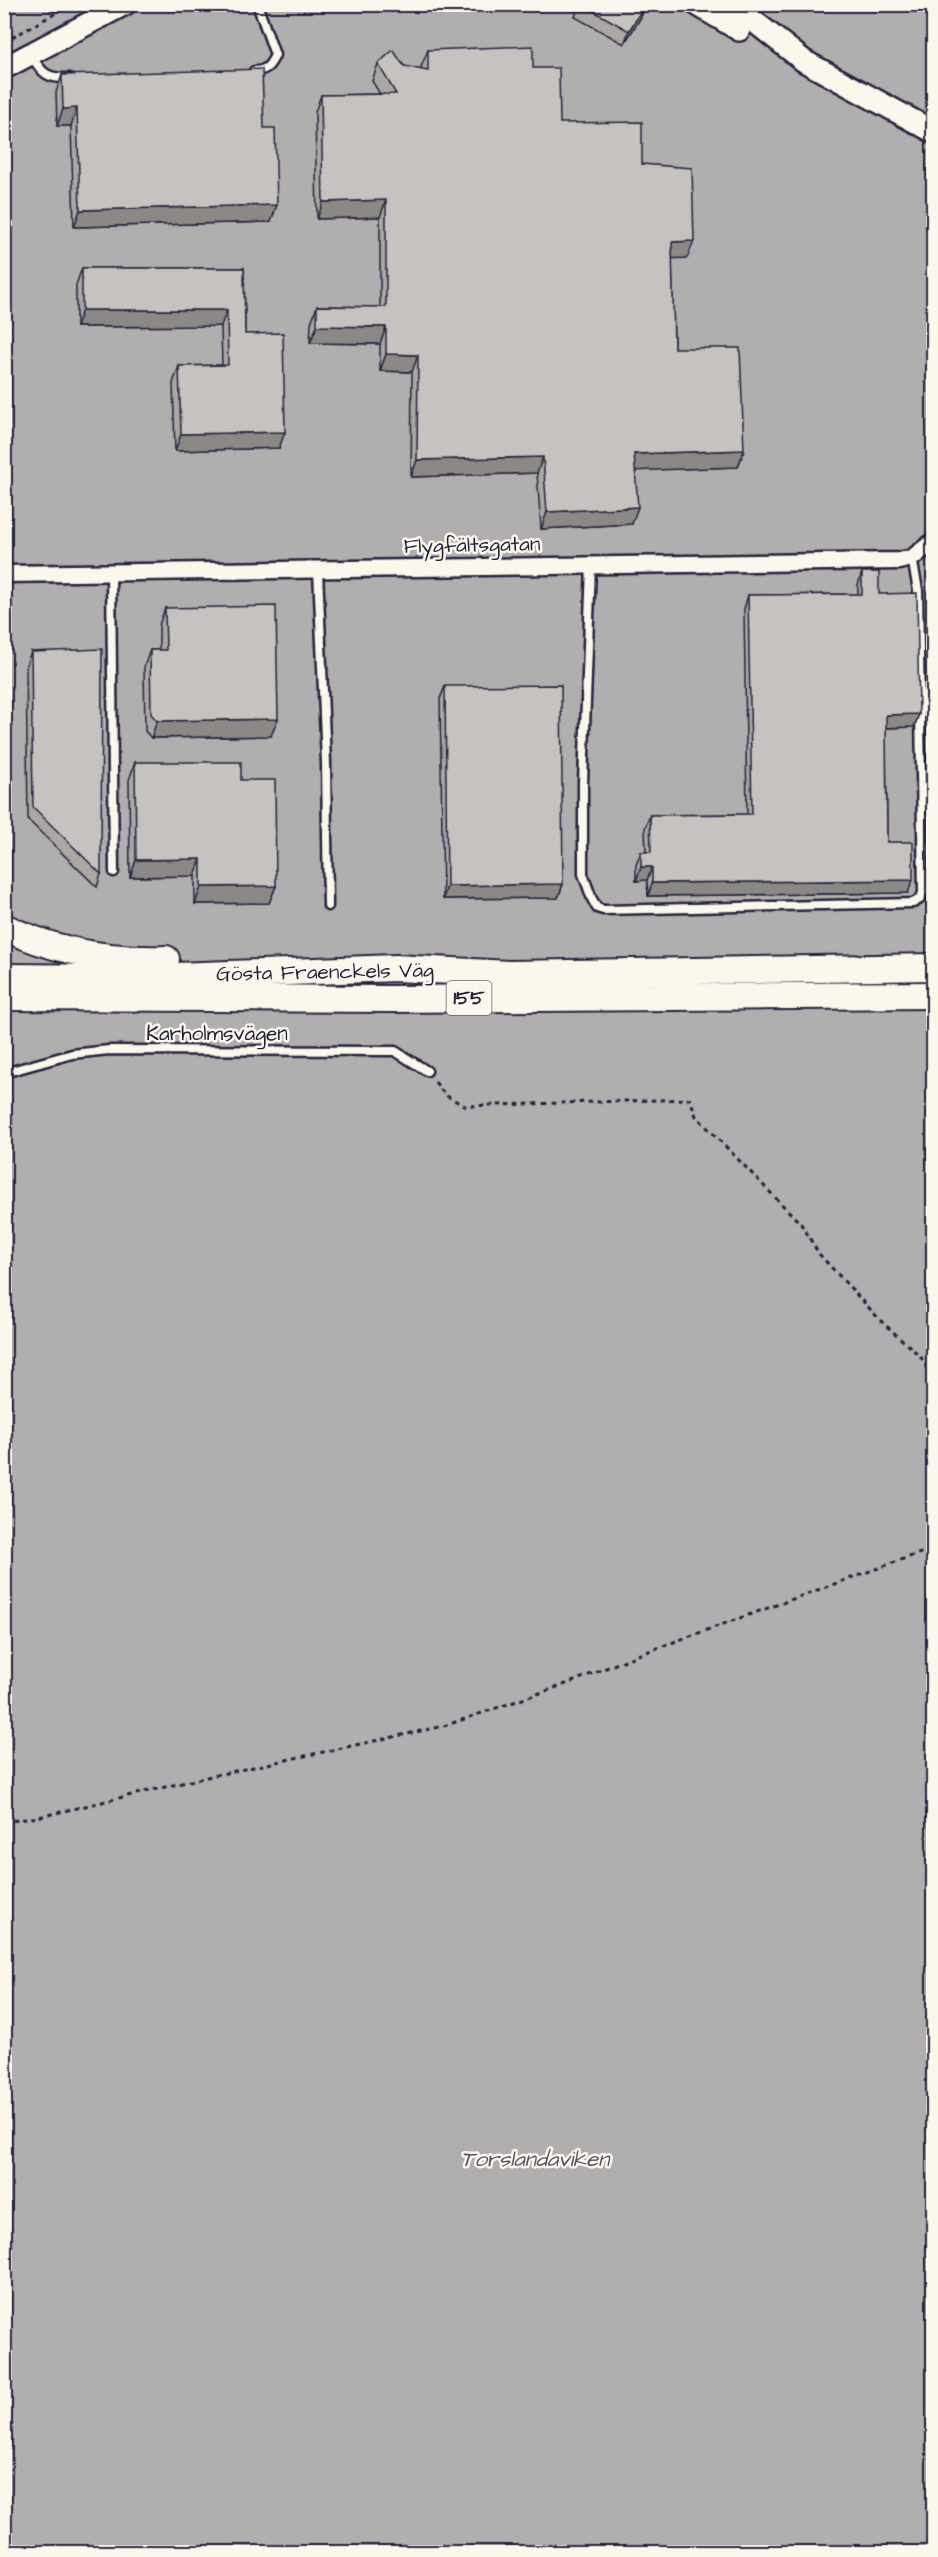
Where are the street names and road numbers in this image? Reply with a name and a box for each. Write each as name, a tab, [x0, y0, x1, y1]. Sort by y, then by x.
street label: Flygfältsgatan	[403, 529, 541, 563]
street label: Gösta Fraenckels Väg	[216, 956, 434, 990]
road number: 155	[446, 981, 492, 1015]
street label: Karholmsvägen	[146, 1019, 288, 1050]

